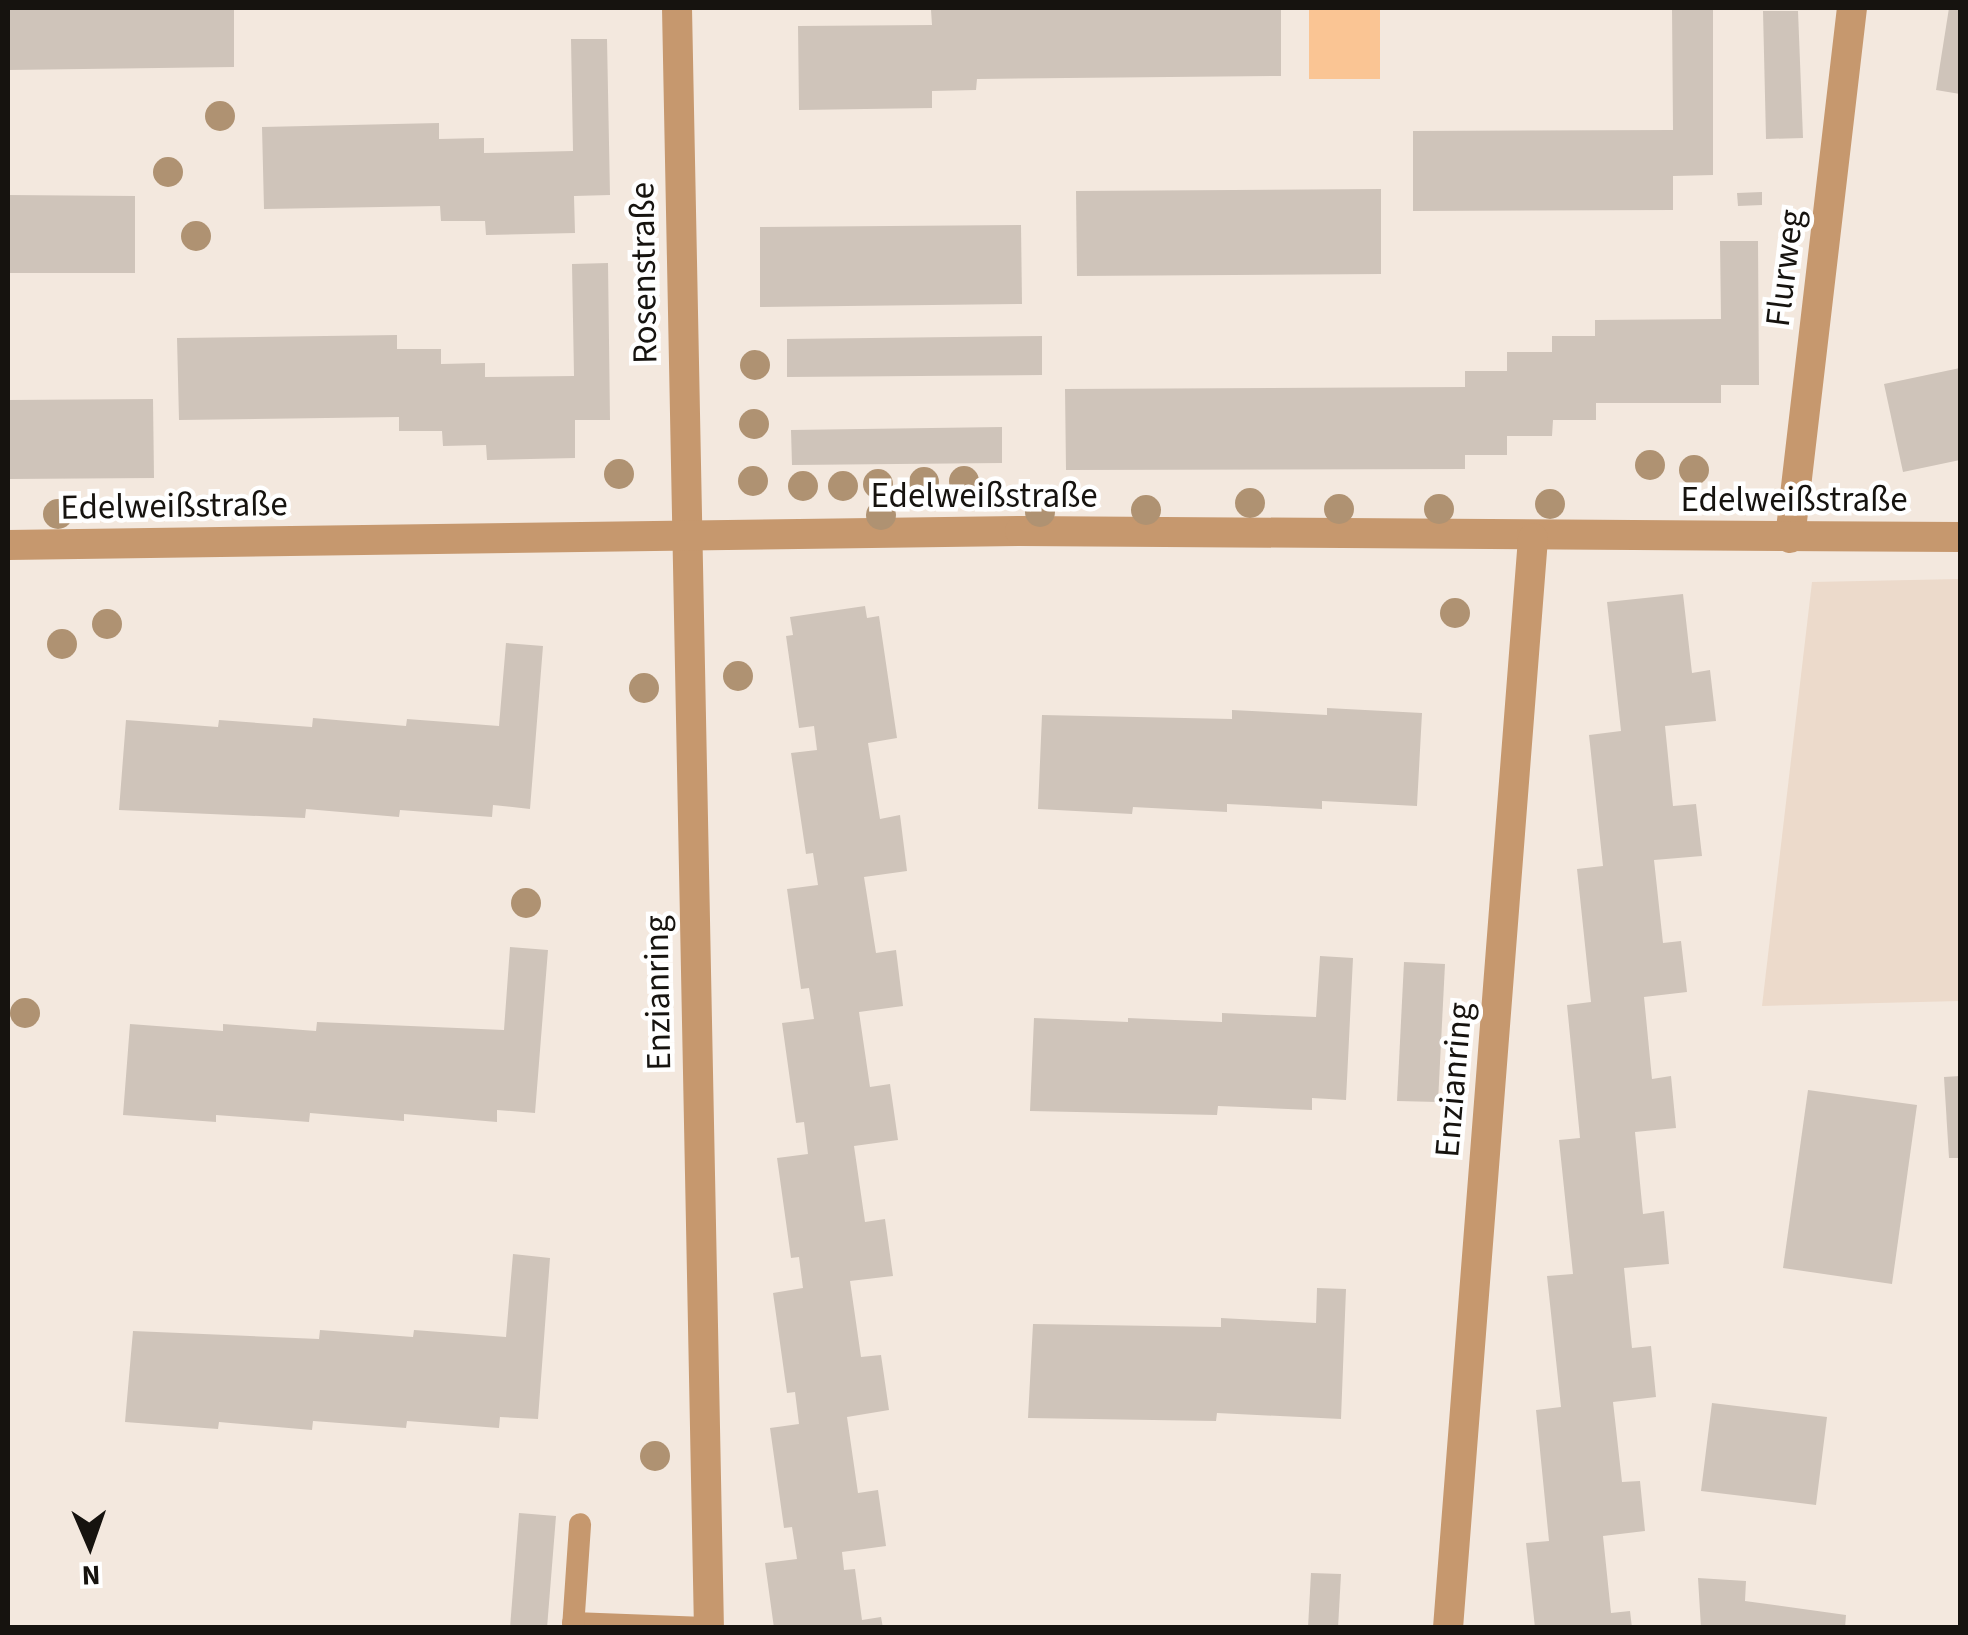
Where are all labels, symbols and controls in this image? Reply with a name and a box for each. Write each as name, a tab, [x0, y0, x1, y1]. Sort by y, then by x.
street label: Rosenstraße	[621, 182, 667, 364]
street label: Flurweg	[1757, 207, 1813, 329]
street label: Edelweißstraße	[870, 475, 1098, 517]
street label: Edelweißstraße	[1680, 479, 1908, 521]
street label: Edelweißstraße	[60, 483, 288, 529]
street label: Enzianring	[636, 915, 680, 1071]
street label: Enzianring	[1426, 1001, 1482, 1159]
north arrow	[40, 1495, 140, 1595]
text: N	[81, 1555, 101, 1595]

